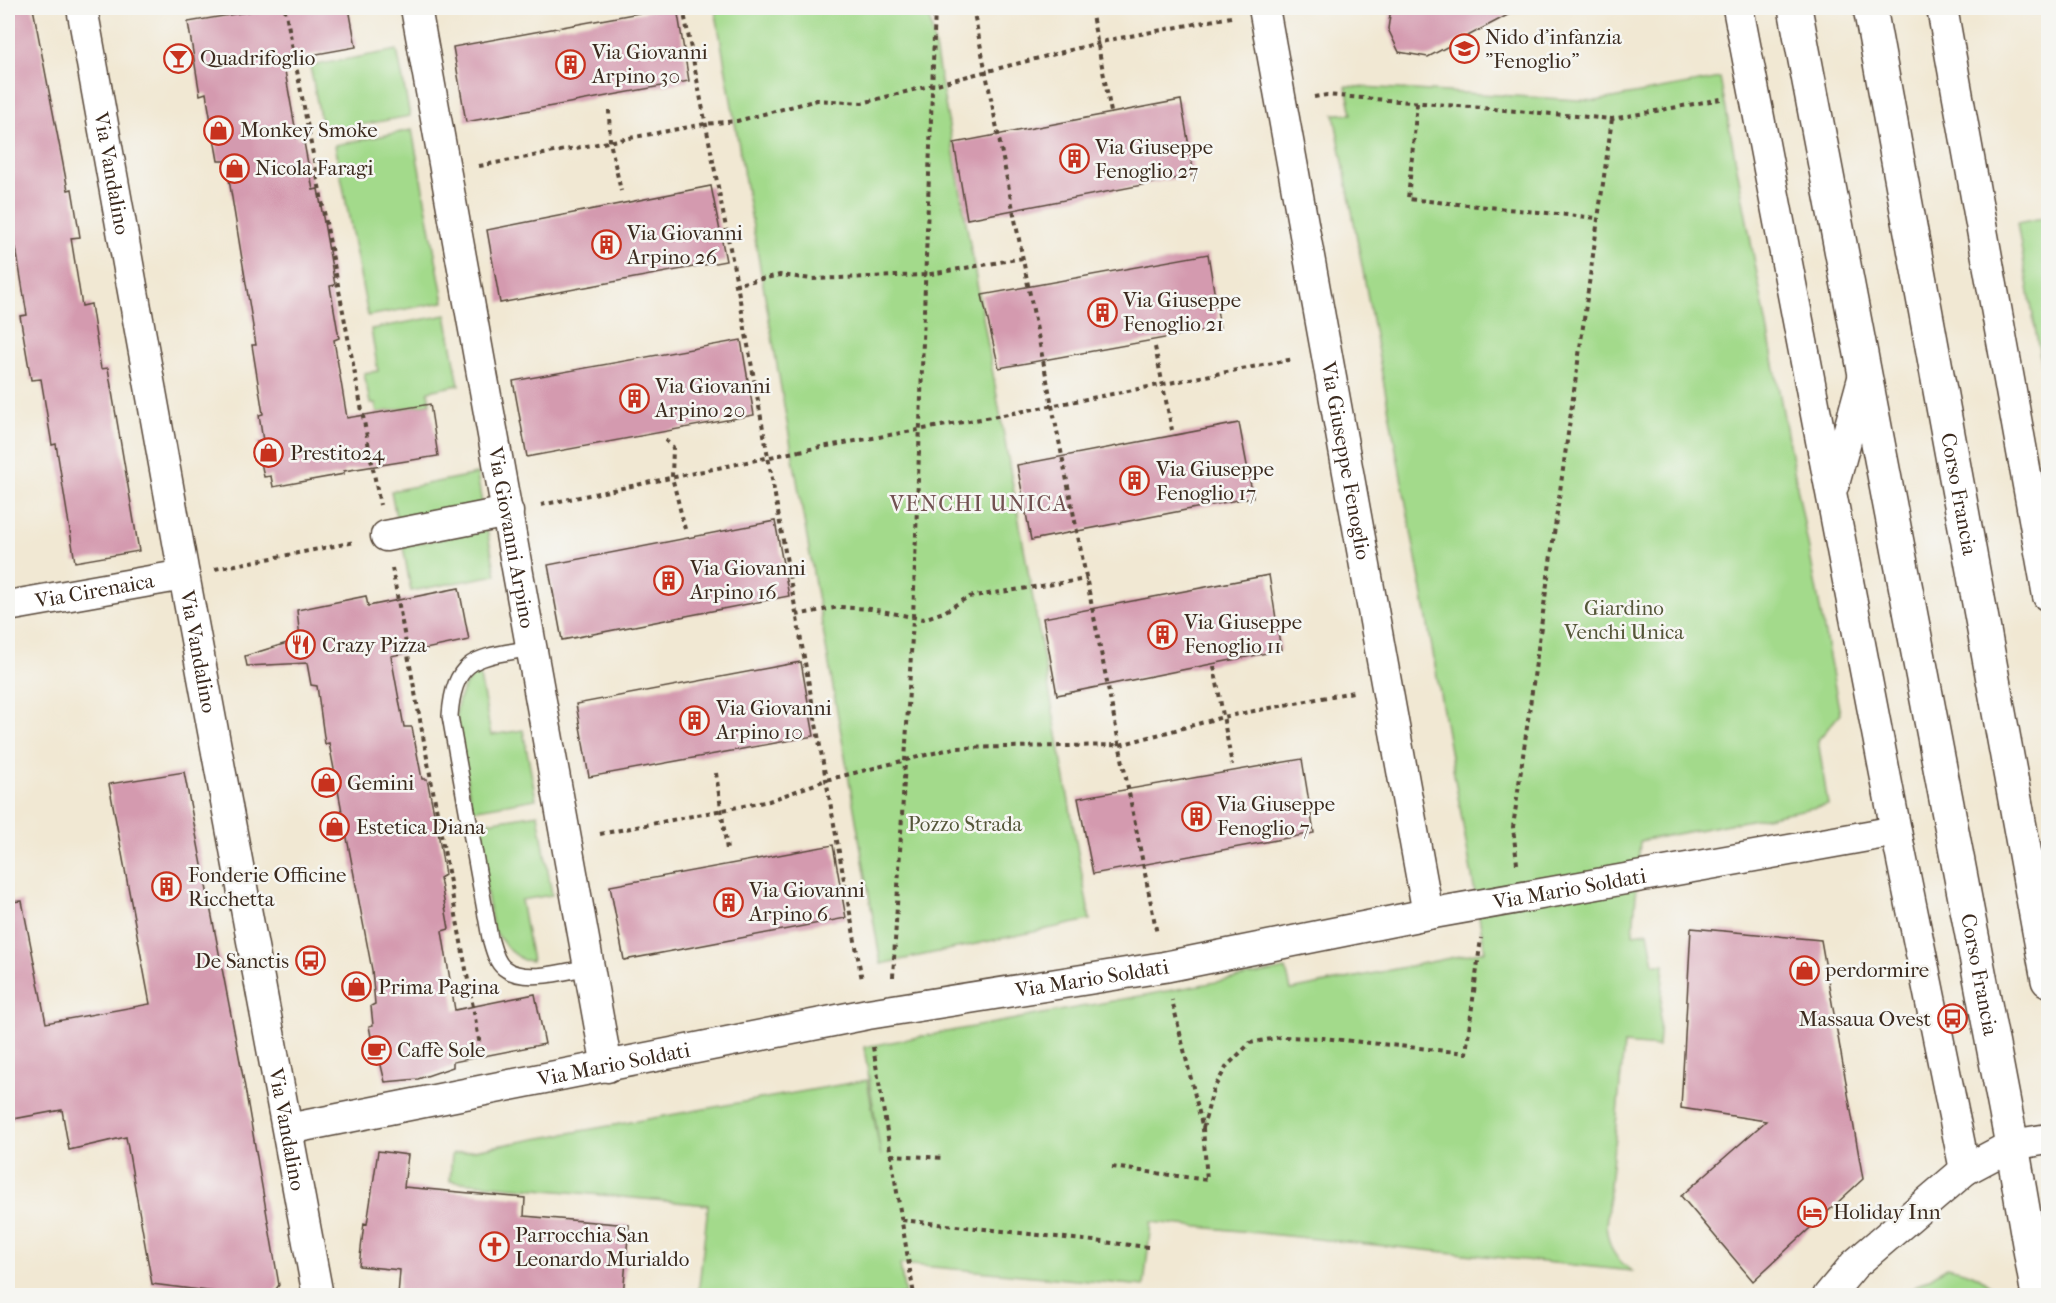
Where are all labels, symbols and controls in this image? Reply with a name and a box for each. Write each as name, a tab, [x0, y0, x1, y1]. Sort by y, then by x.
place label: Nido d'infanzia "Fenoglio"	[1485, 25, 1622, 73]
school or university icon: Nido d'infanzia "Fenoglio"	[1448, 33, 1480, 65]
place label: Via Giovanni Arpino 30	[591, 40, 708, 88]
bar icon: Quadrifoglio	[163, 42, 195, 74]
place label: Quadrifoglio	[200, 46, 315, 70]
building icon: Via Giovanni Arpino 30	[555, 48, 587, 80]
street label: Via Vandalino	[89, 109, 135, 237]
shop icon: Monkey Smoke	[203, 114, 235, 146]
place label: Monkey Smoke	[240, 118, 378, 142]
place label: Via Giuseppe Fenoglio 27	[1094, 135, 1213, 183]
building icon: Via Giuseppe Fenoglio 27	[1058, 143, 1090, 175]
shop icon: Nicola Faragi	[218, 152, 250, 184]
place label: Nicola Faragi	[255, 156, 374, 180]
place label: Via Giovanni Arpino 26	[626, 221, 743, 269]
building icon: Via Giovanni Arpino 26	[590, 229, 622, 261]
place label: Via Giuseppe Fenoglio 21	[1122, 288, 1241, 336]
building icon: Via Giuseppe Fenoglio 21	[1086, 296, 1118, 328]
street label: Via Giuseppe Fenoglio	[1316, 359, 1376, 562]
place label: Via Giovanni Arpino 20	[654, 374, 771, 422]
building icon: Via Giovanni Arpino 20	[618, 382, 650, 414]
street label: Corso Francia	[1936, 431, 1982, 557]
shop icon: Prestito24	[253, 437, 285, 469]
place label: Prestito24	[290, 441, 385, 465]
street label: Via Giovanni Arpino	[483, 444, 540, 630]
place label: Via Giuseppe Fenoglio 17	[1155, 457, 1274, 505]
building icon: Via Giuseppe Fenoglio 17	[1119, 465, 1151, 497]
district label: VENCHI UNICA	[888, 491, 1069, 517]
place label: Via Giovanni Arpino 16	[689, 556, 806, 604]
building icon: Via Giovanni Arpino 16	[653, 564, 685, 596]
street label: Via Cirenaica	[32, 568, 156, 613]
street label: Via Vandalino	[175, 587, 221, 715]
park label: Giardino Venchi Unica	[1563, 596, 1684, 644]
place label: Via Giuseppe Fenoglio 11	[1183, 610, 1302, 658]
building icon: Via Giuseppe Fenoglio 11	[1147, 618, 1179, 650]
restaurant icon: Crazy Pizza	[285, 629, 317, 661]
place label: Crazy Pizza	[322, 633, 427, 657]
place label: Via Giovanni Arpino 10	[715, 696, 832, 744]
building icon: Via Giovanni Arpino 10	[679, 704, 711, 736]
shop icon: Gemini	[310, 767, 342, 799]
place label: Gemini	[347, 771, 414, 795]
place label: Via Giuseppe Fenoglio 7	[1216, 792, 1335, 840]
building icon: Via Giuseppe Fenoglio 7	[1180, 800, 1212, 832]
shop icon: Estetica Diana	[319, 811, 351, 843]
park label: Pozzo Strada	[908, 812, 1023, 836]
place label: Estetica Diana	[356, 815, 486, 839]
place label: Fonderie Officine Ricchetta	[188, 863, 346, 911]
street label: Via Mario Soldati	[1490, 864, 1648, 914]
building icon: Fonderie Officine Ricchetta	[151, 871, 183, 903]
place label: Via Giovanni Arpino 6	[748, 878, 865, 926]
building icon: Via Giovanni Arpino 6	[712, 886, 744, 918]
street label: Corso Francia	[1956, 912, 2003, 1038]
bus stop icon: De Sanctis	[294, 945, 326, 977]
place label: De Sanctis	[195, 949, 289, 973]
street label: Via Mario Soldati	[1012, 954, 1171, 1003]
shop icon: perdormire	[1788, 954, 1820, 986]
place label: perdormire	[1824, 958, 1929, 982]
shop icon: Prima Pagina	[341, 971, 373, 1003]
place label: Prima Pagina	[378, 975, 499, 999]
bus stop icon: Massaua Ovest	[1936, 1003, 1968, 1035]
place label: Massaua Ovest	[1798, 1007, 1931, 1031]
cafe icon: Caffè Sole	[360, 1034, 392, 1066]
place label: Caffè Sole	[397, 1038, 485, 1062]
street label: Via Mario Soldati	[534, 1038, 692, 1091]
street label: Via Vandalino	[264, 1065, 310, 1193]
hotel icon: Holiday Inn	[1796, 1196, 1828, 1228]
place label: Holiday Inn	[1833, 1200, 1941, 1224]
place label: Parrocchia San Leonardo Murialdo	[515, 1223, 689, 1271]
church icon: Parrocchia San Leonardo Murialdo	[478, 1231, 510, 1263]

